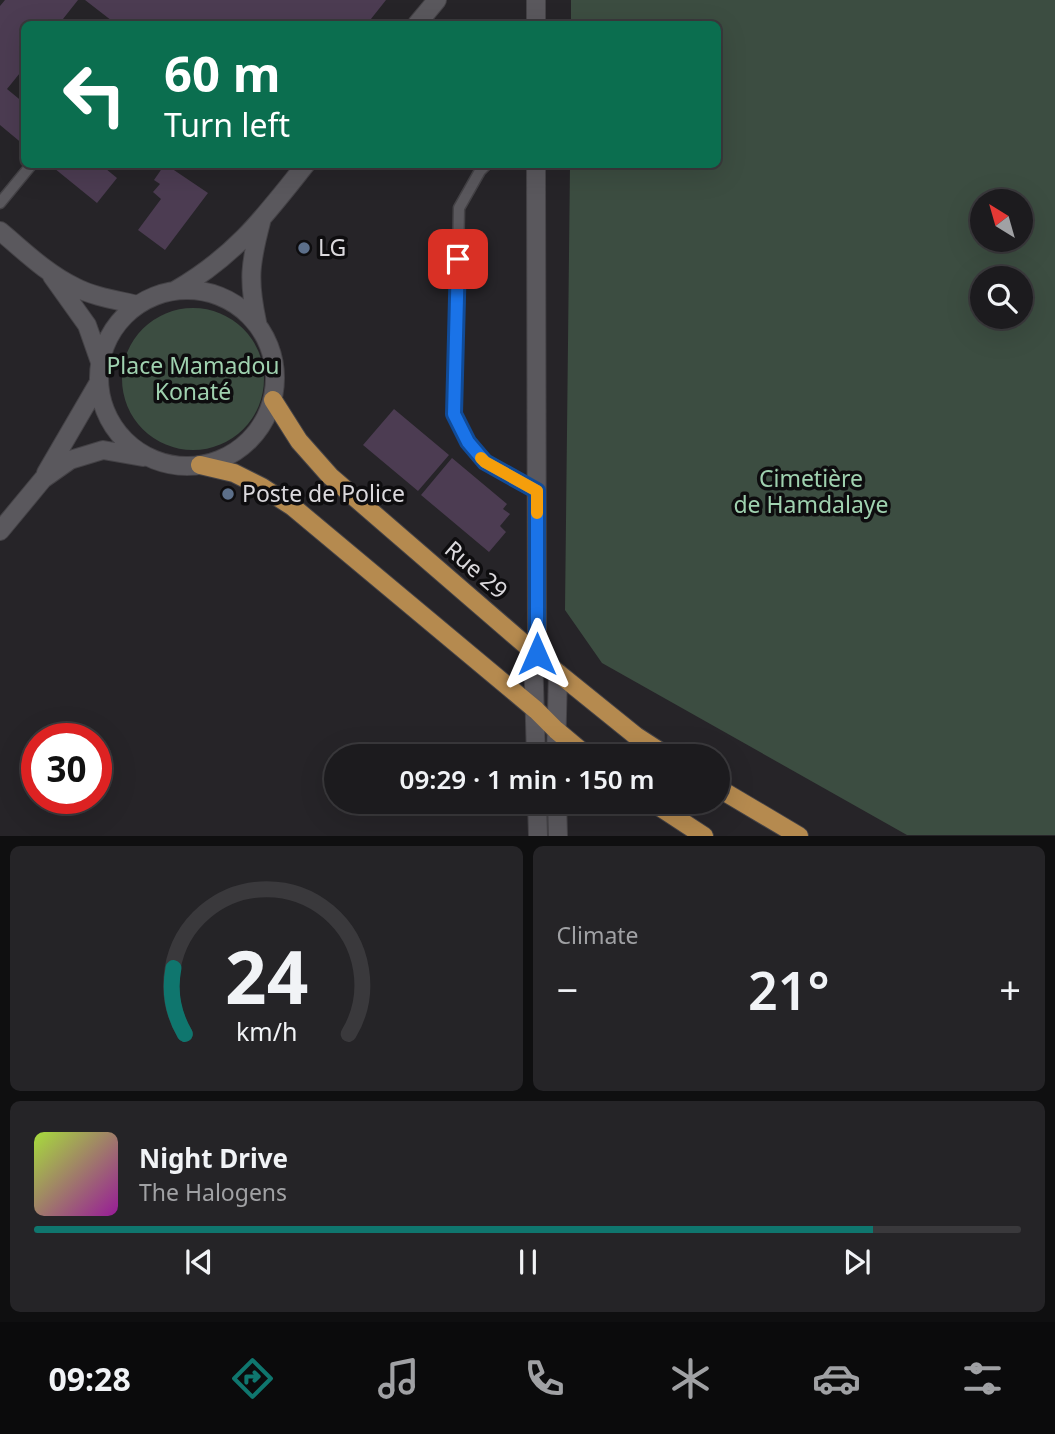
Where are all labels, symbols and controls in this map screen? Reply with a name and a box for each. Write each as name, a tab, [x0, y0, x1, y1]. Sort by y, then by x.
text: 60 m	[164, 40, 281, 106]
icon: left	[49, 49, 140, 140]
text: Turn left	[164, 103, 290, 146]
north arrow	[970, 189, 1032, 252]
map controls	[970, 189, 1033, 329]
pin	[428, 229, 488, 289]
place label: LG	[318, 231, 346, 263]
marker: LG	[296, 240, 312, 256]
icon: arrive	[439, 240, 477, 278]
button: search	[970, 266, 1033, 329]
park label: Place Mamadou Konaté	[106, 349, 280, 407]
park label: Cimetière de Hamdalaye	[733, 462, 889, 520]
place label: Poste de Police	[242, 477, 405, 509]
marker: Poste de Police	[220, 486, 236, 502]
street label: Rue 29	[438, 533, 515, 606]
position arrow	[500, 617, 574, 691]
speed limit sign: 30	[21, 723, 112, 814]
text: 09:29 · 1 min · 150 m	[400, 761, 654, 797]
text: Climate	[557, 919, 639, 951]
text: 24	[225, 927, 308, 1026]
text: 21°	[748, 954, 830, 1025]
text: −	[557, 963, 578, 1015]
text: +	[999, 963, 1021, 1015]
text: km/h	[235, 1014, 297, 1048]
text: Night Drive	[139, 1140, 288, 1176]
text: The Halogens	[139, 1176, 287, 1208]
icon: previous	[180, 1243, 218, 1281]
icon: pause	[509, 1243, 547, 1281]
icon: next	[838, 1243, 876, 1281]
icon: directions	[228, 1354, 277, 1403]
icon: music	[374, 1354, 423, 1403]
icon: phone	[520, 1354, 569, 1403]
icon: climate	[666, 1354, 715, 1403]
icon: car	[812, 1354, 861, 1403]
icon: filters	[958, 1354, 1007, 1403]
text: 09:28	[48, 1357, 131, 1400]

